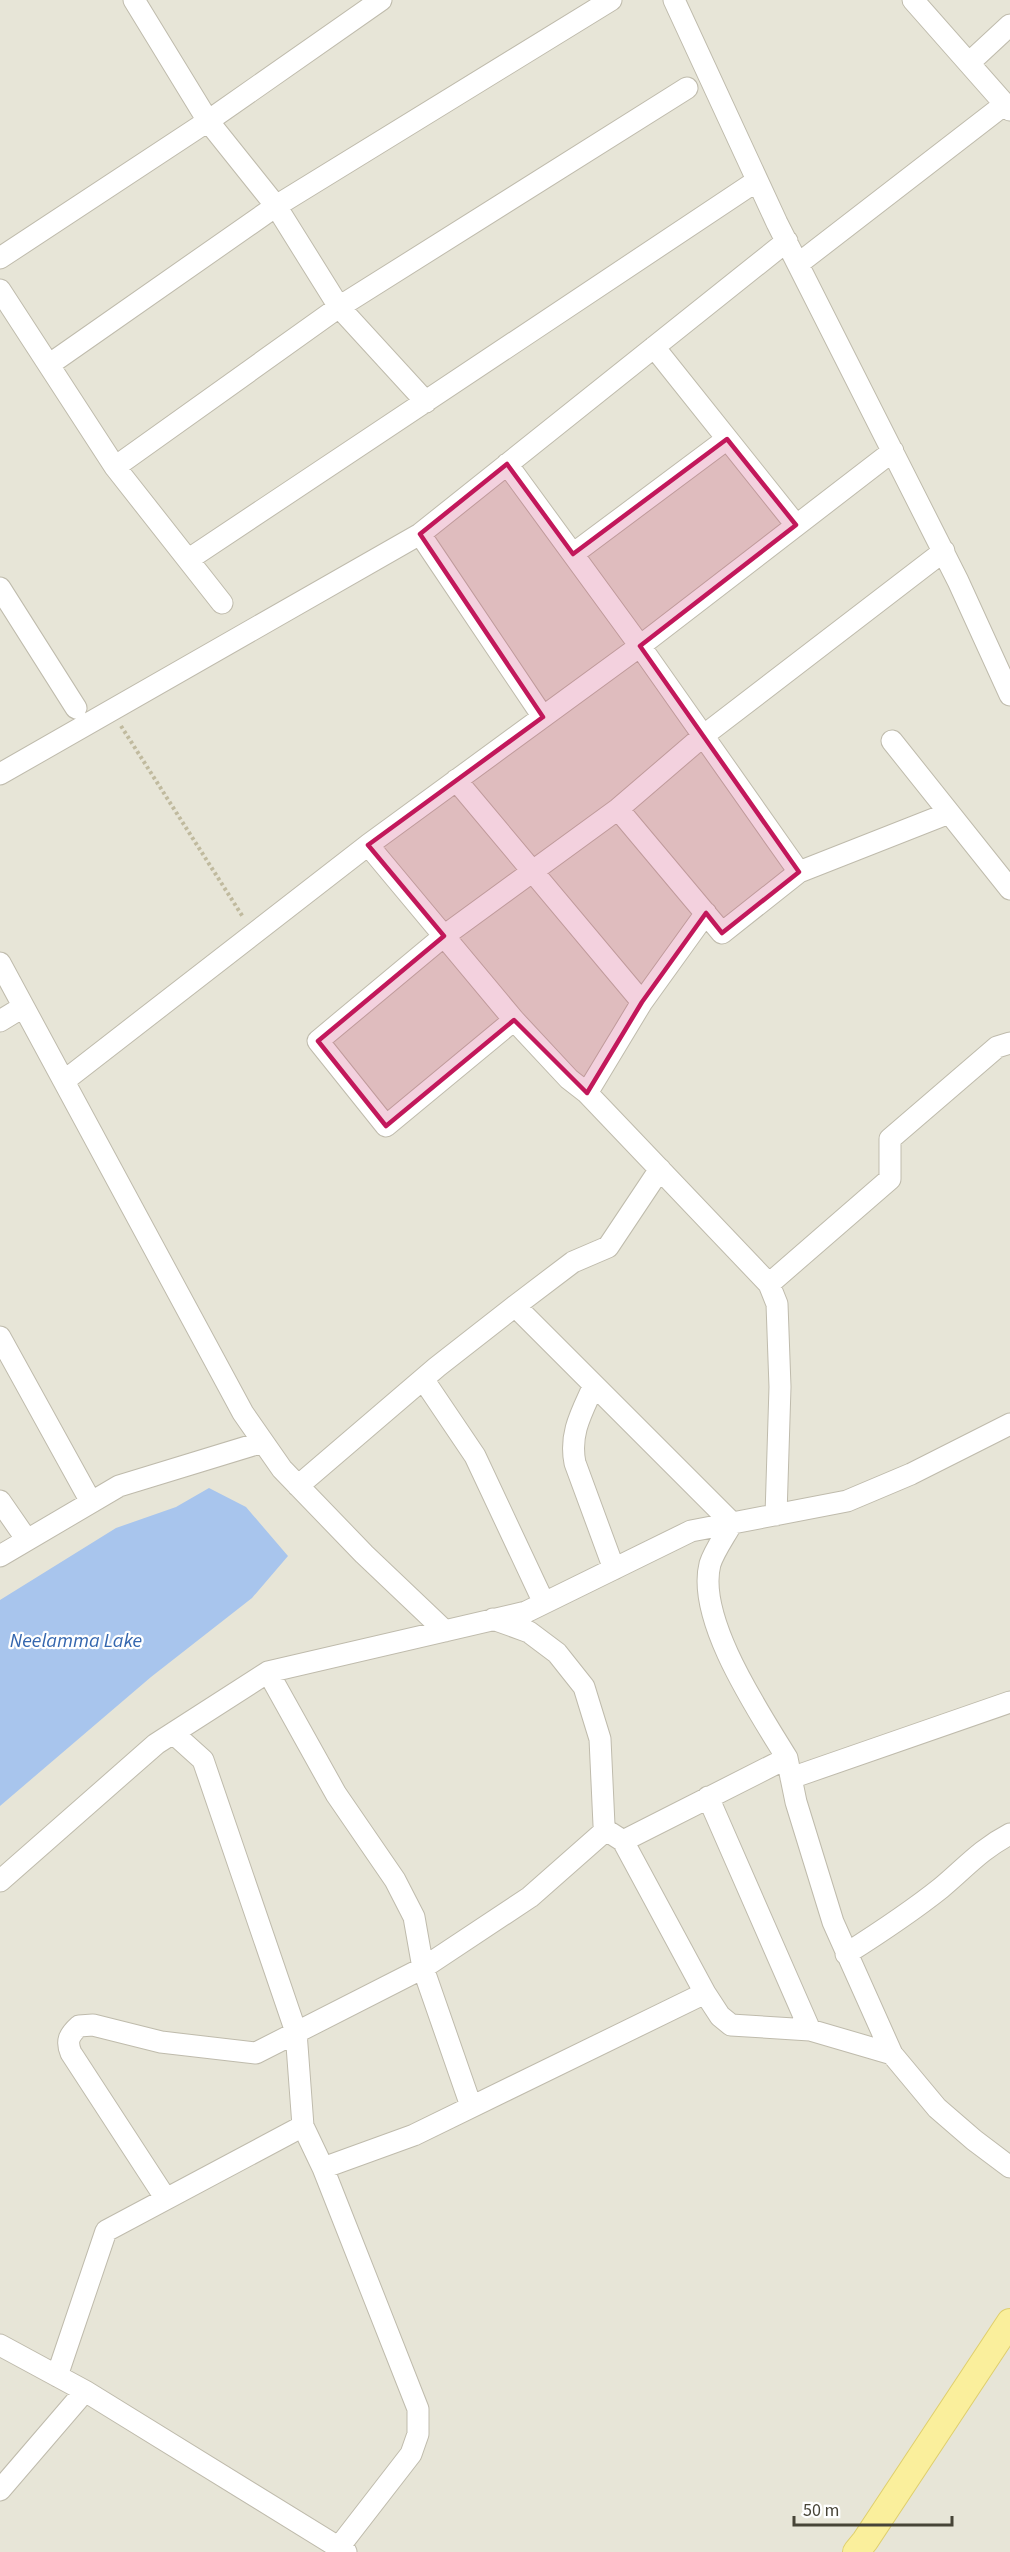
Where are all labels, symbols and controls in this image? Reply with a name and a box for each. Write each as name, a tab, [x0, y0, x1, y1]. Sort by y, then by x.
water label: Neelamma Lake	[10, 1627, 142, 1655]
scale bar	[794, 2489, 952, 2527]
text: 50 m	[803, 2498, 839, 2523]

